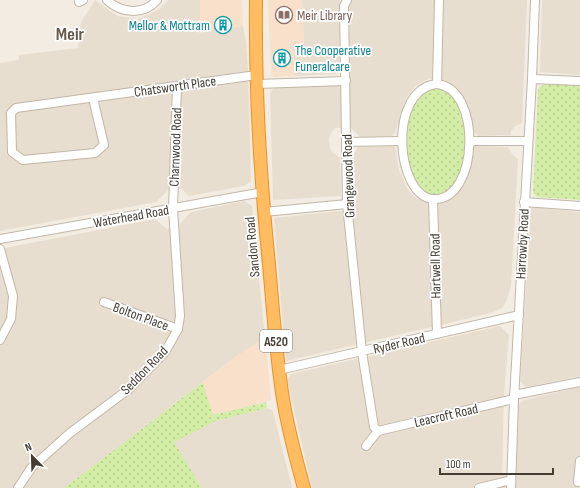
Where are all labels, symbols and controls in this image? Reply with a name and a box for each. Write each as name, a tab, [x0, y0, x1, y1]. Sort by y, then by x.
library icon: Meir Library	[274, 5, 294, 25]
place label: Meir Library	[297, 7, 353, 24]
building icon: Mellor & Mottram	[213, 15, 233, 35]
place label: Mellor & Mottram	[129, 17, 210, 34]
district label: Meir	[56, 24, 85, 45]
place label: The Cooperative Funeralcare	[295, 42, 371, 75]
building icon: The Cooperative Funeralcare	[272, 48, 292, 68]
street label: Chatsworth Place	[133, 72, 217, 101]
street label: Charnwood Road	[166, 107, 185, 187]
street label: Grangewood Road	[339, 134, 358, 218]
street label: Waterhead Road	[92, 201, 170, 231]
street label: Harrowby Road	[512, 208, 533, 280]
street label: Sandon Road	[241, 216, 264, 278]
street label: Hartwell Road	[426, 233, 445, 299]
street label: Bolton Place	[111, 299, 171, 334]
street label: Ryder Road	[372, 329, 427, 358]
road number: A520	[260, 330, 292, 352]
street label: Seddon Road	[117, 343, 172, 398]
street label: Leacroft Road	[413, 400, 480, 431]
north arrow	[12, 436, 52, 476]
text: N	[23, 440, 34, 454]
scale bar	[440, 450, 553, 476]
text: 100 m	[446, 457, 471, 472]

